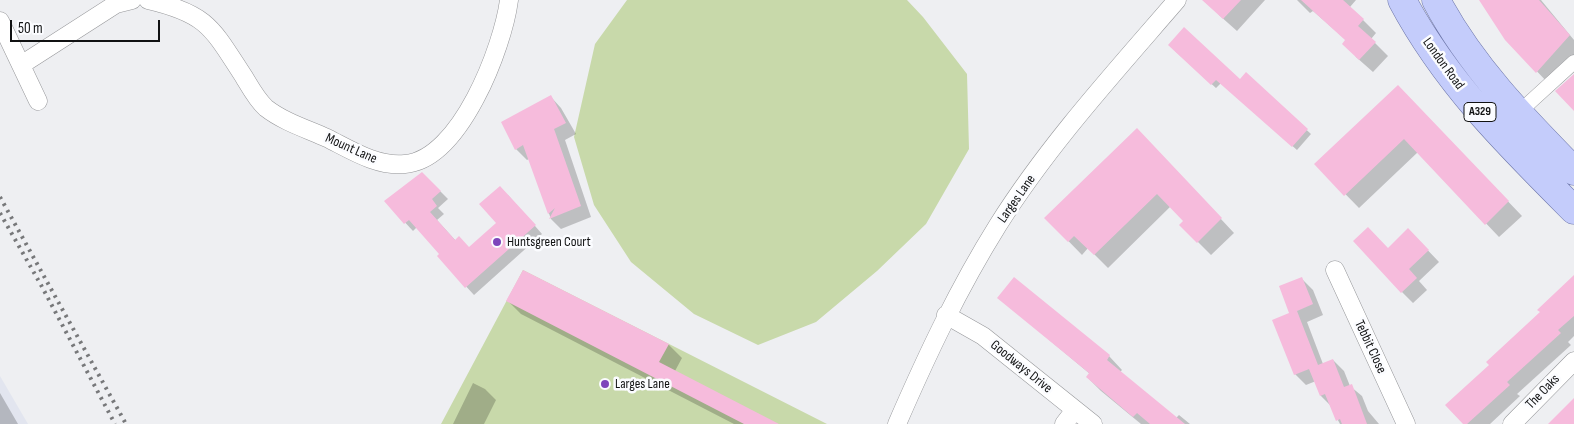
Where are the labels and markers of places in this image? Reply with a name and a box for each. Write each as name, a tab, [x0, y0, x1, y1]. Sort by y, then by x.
place label: Huntsgreen Court	[507, 234, 591, 250]
marker: Huntsgreen Court	[491, 236, 503, 248]
place label: Larges Lane	[615, 376, 670, 392]
marker: Larges Lane	[599, 378, 611, 390]

